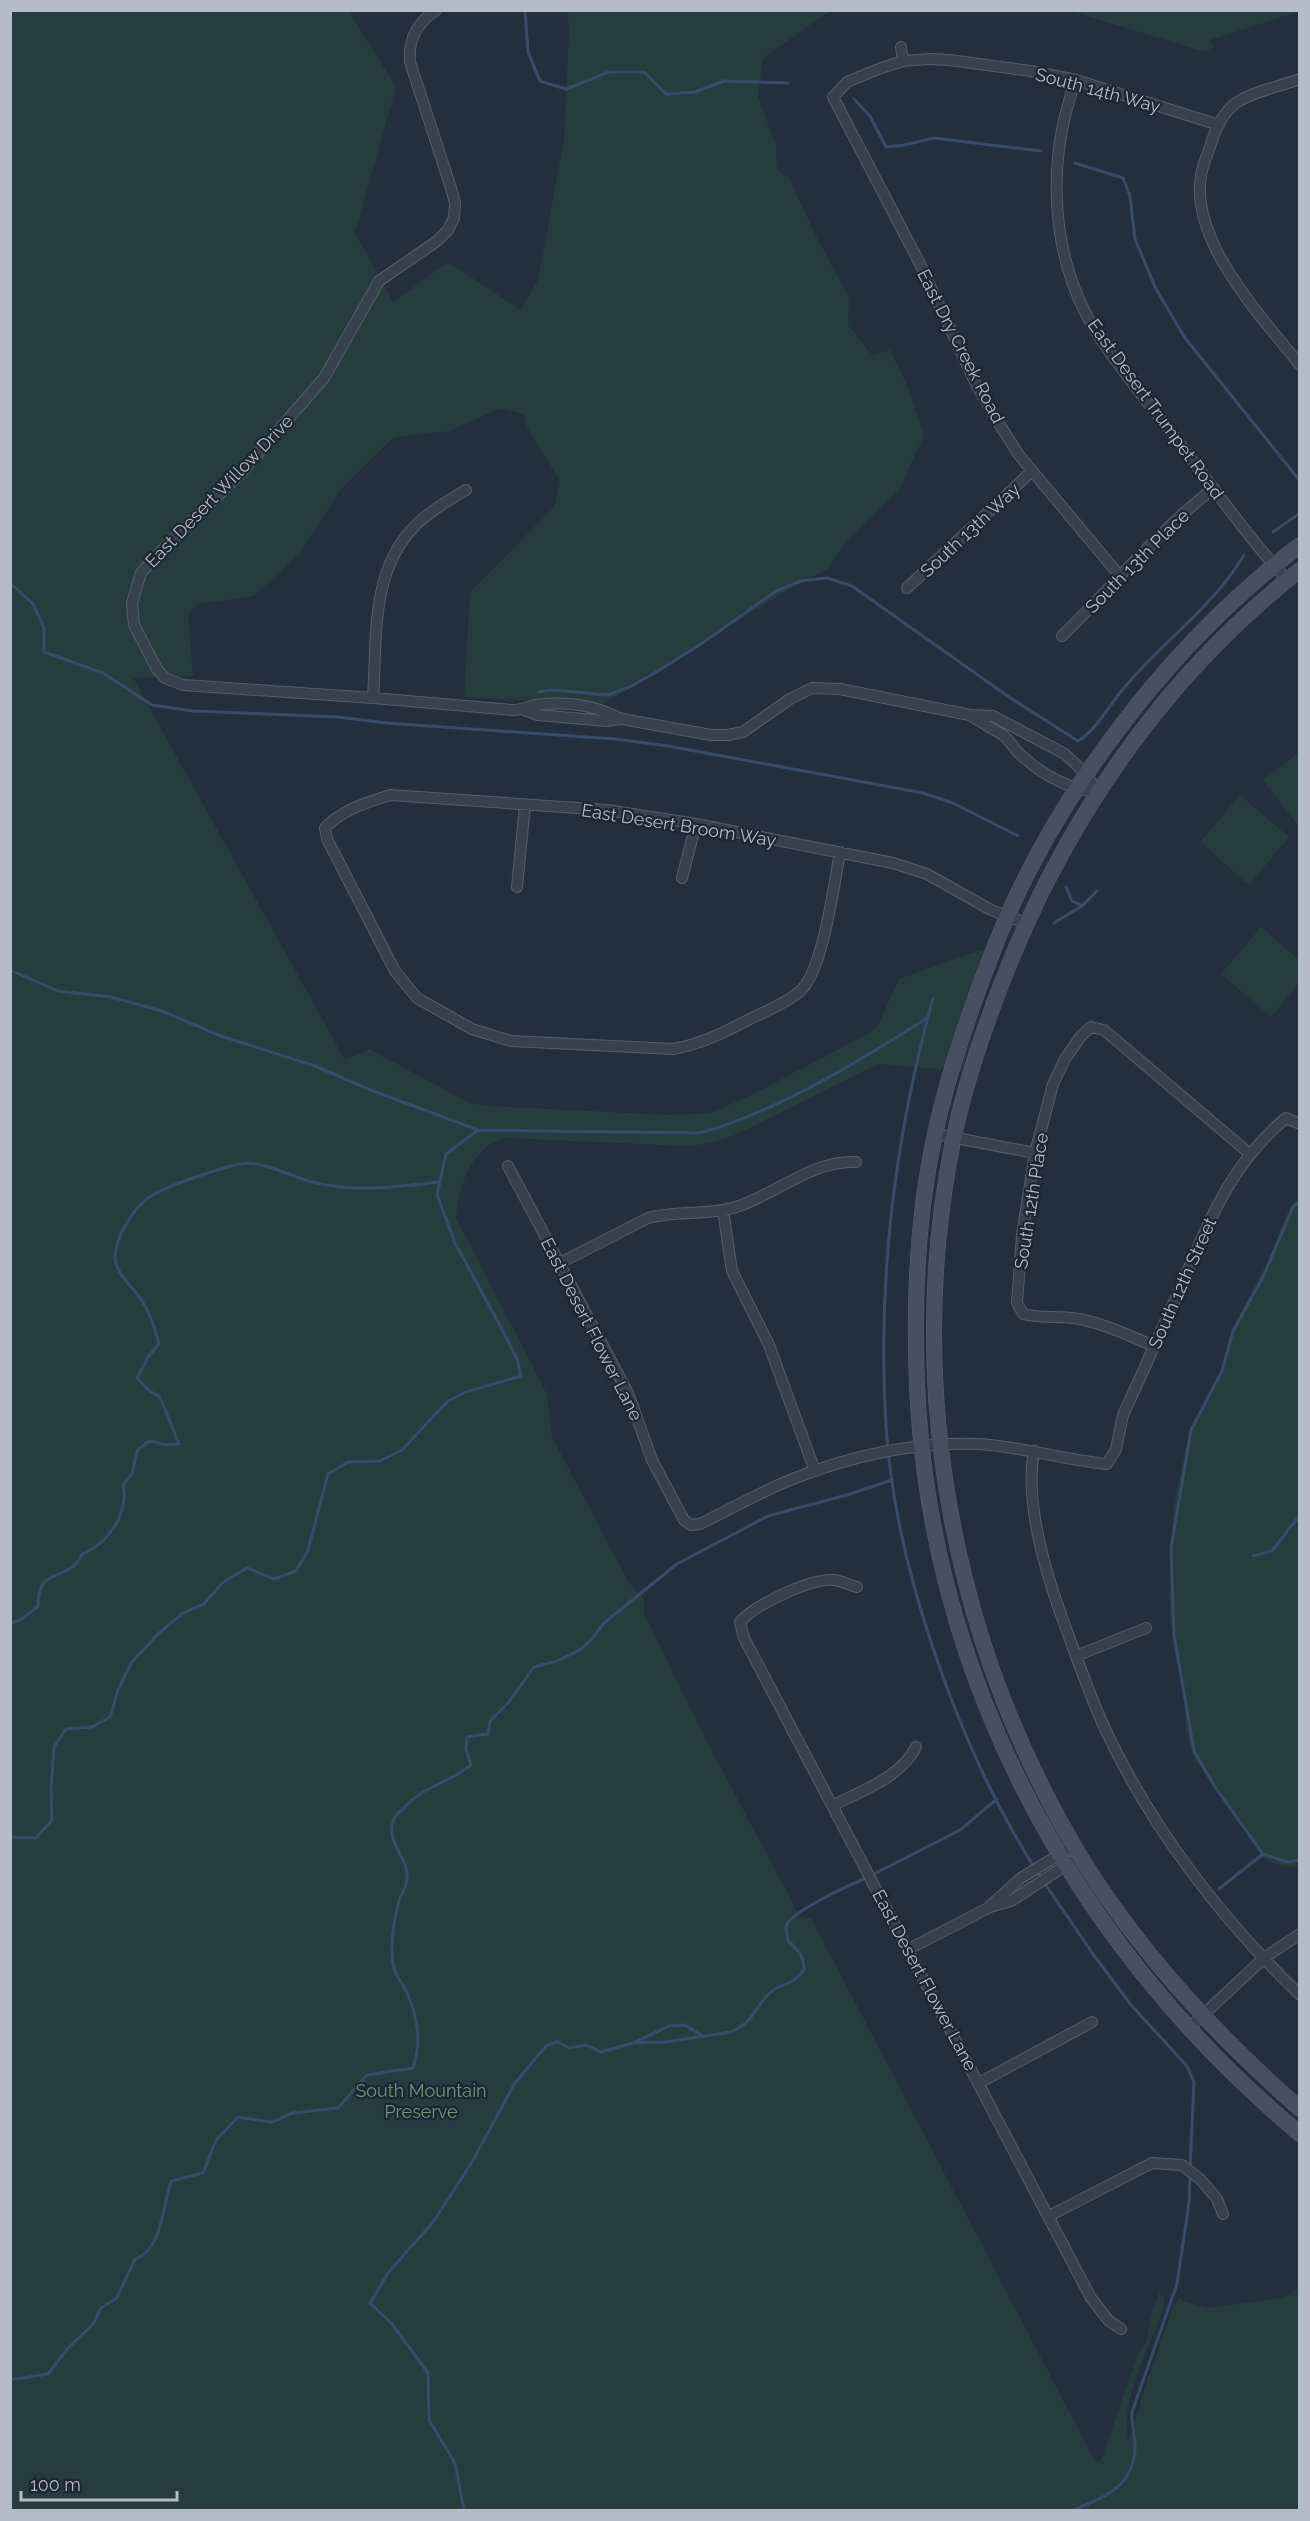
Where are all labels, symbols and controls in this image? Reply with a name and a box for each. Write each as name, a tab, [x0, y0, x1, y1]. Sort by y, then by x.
street label: South 14th Way	[1033, 63, 1163, 117]
street label: East Dry Creek Road	[913, 266, 1009, 426]
street label: East Desert Trumpet Road	[1084, 315, 1228, 503]
street label: East Desert Willow Drive	[141, 410, 298, 572]
street label: South 13th Way	[916, 478, 1024, 581]
street label: South 13th Place	[1081, 504, 1194, 617]
street label: East Desert Broom Way	[580, 799, 778, 851]
street label: South 12th Place	[1010, 1131, 1052, 1271]
street label: South 12th Street	[1144, 1214, 1220, 1352]
street label: East Desert Flower Lane	[537, 1234, 647, 1424]
street label: East Desert Flower Lane	[868, 1886, 982, 2075]
park label: South Mountain Preserve	[355, 2080, 487, 2122]
scale bar	[21, 2464, 177, 2502]
text: 100 m	[30, 2474, 81, 2495]

